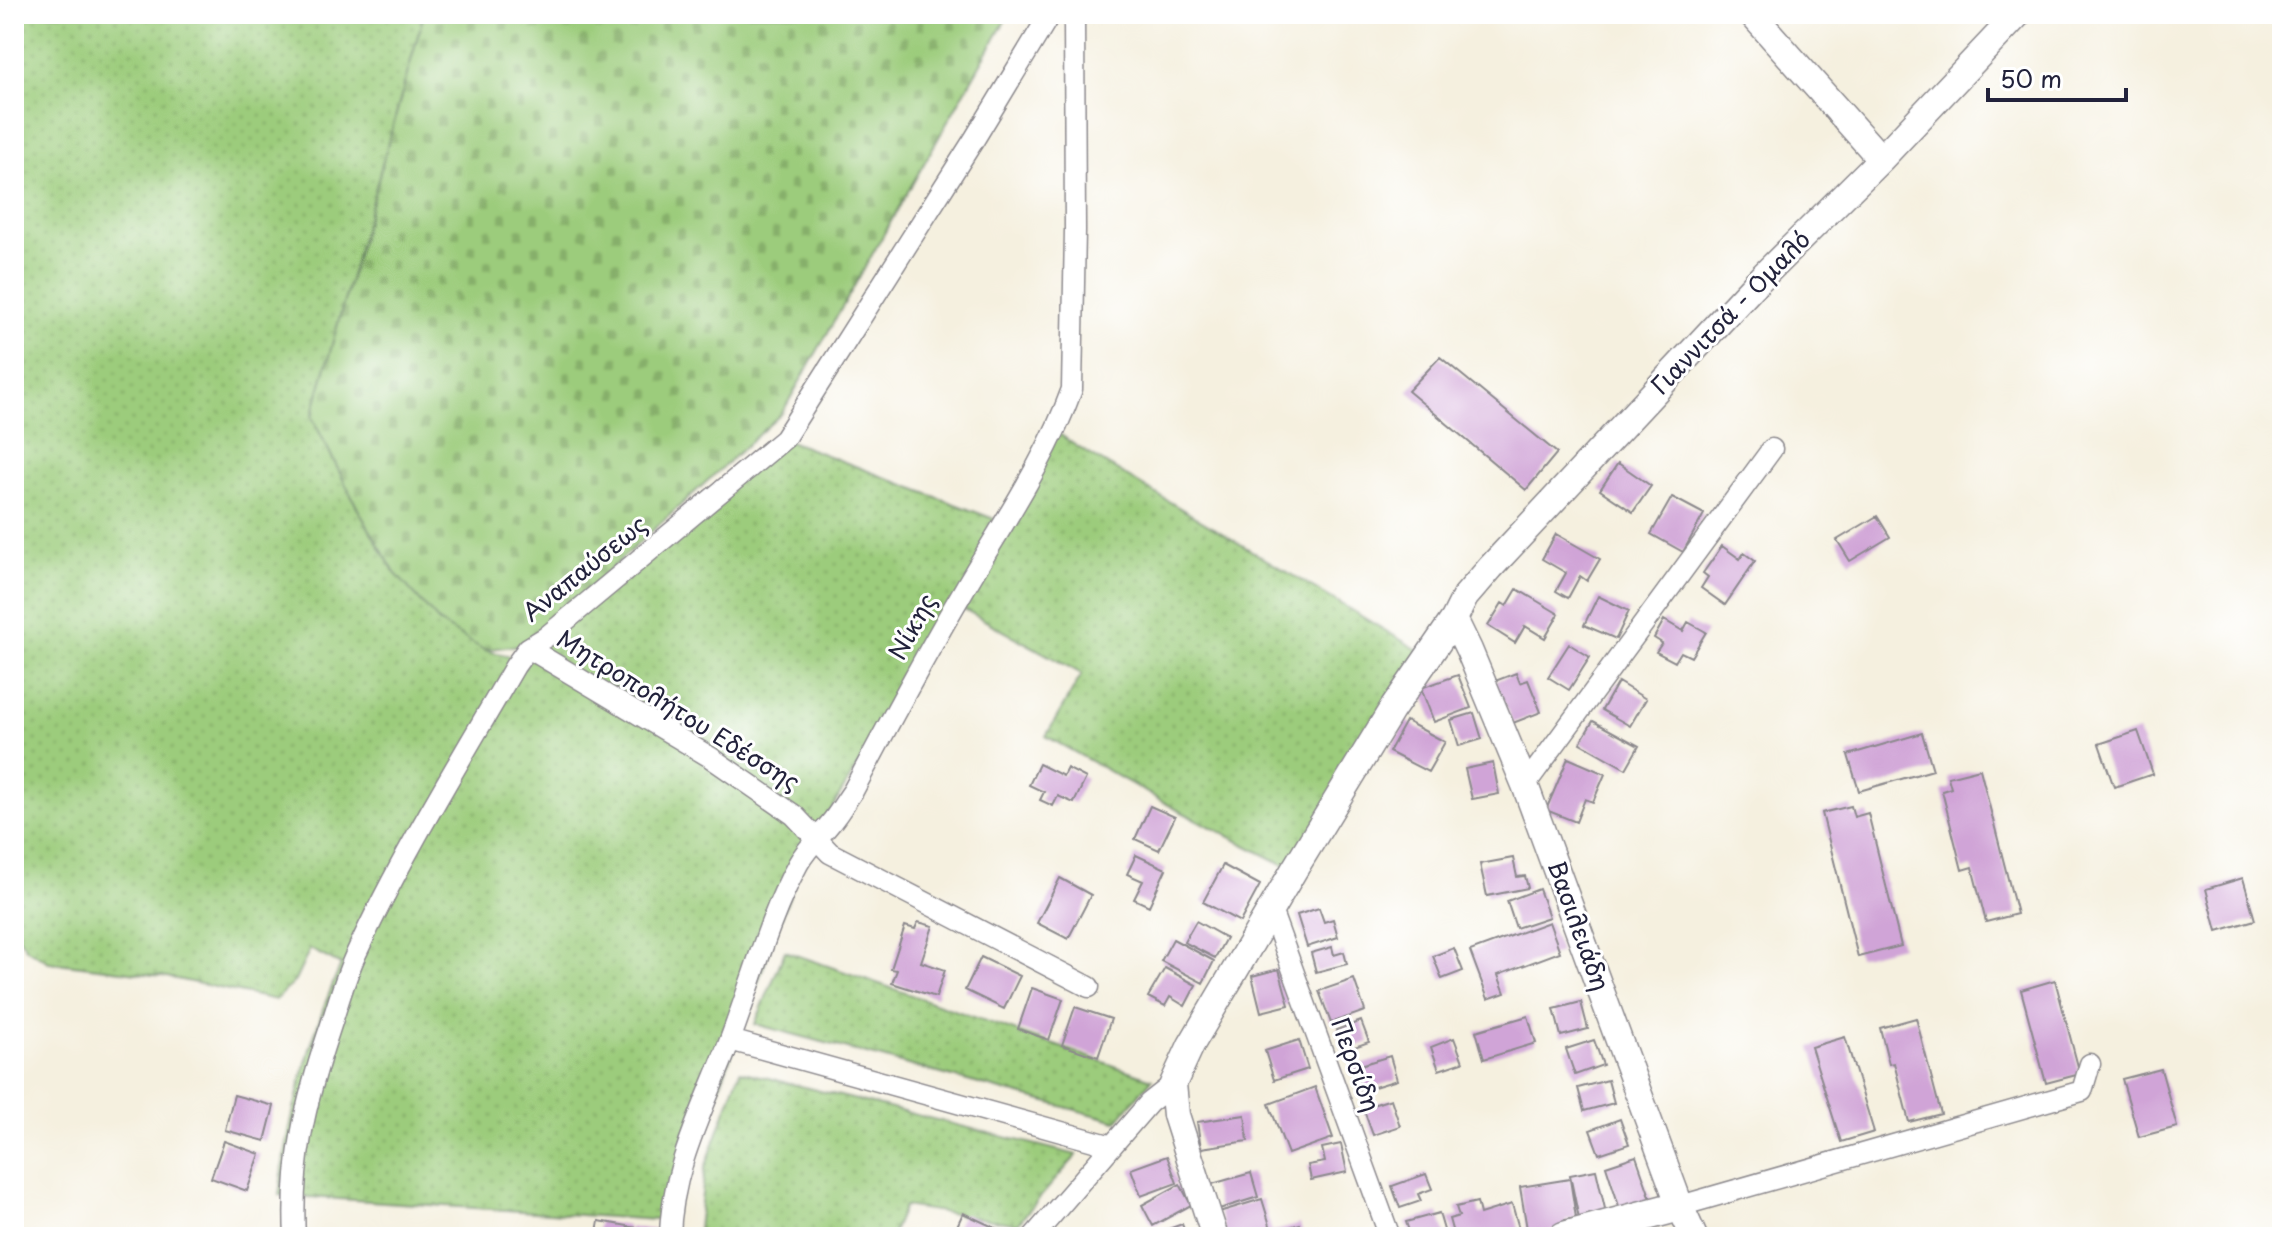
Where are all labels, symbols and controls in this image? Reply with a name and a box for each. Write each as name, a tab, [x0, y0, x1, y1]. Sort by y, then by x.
scale bar	[1988, 52, 2126, 102]
text: 50 m	[2000, 60, 2062, 96]
street label: Γιαννιτσά - Ομαλό	[1642, 221, 1818, 402]
street label: Αναπαύσεως	[514, 506, 654, 629]
street label: Νίκης	[878, 586, 944, 666]
street label: Μητροπολήτου Εδέσσης	[551, 620, 808, 799]
street label: Βασιλειάδη	[1540, 855, 1620, 995]
street label: Περσίδη	[1323, 1012, 1390, 1116]

